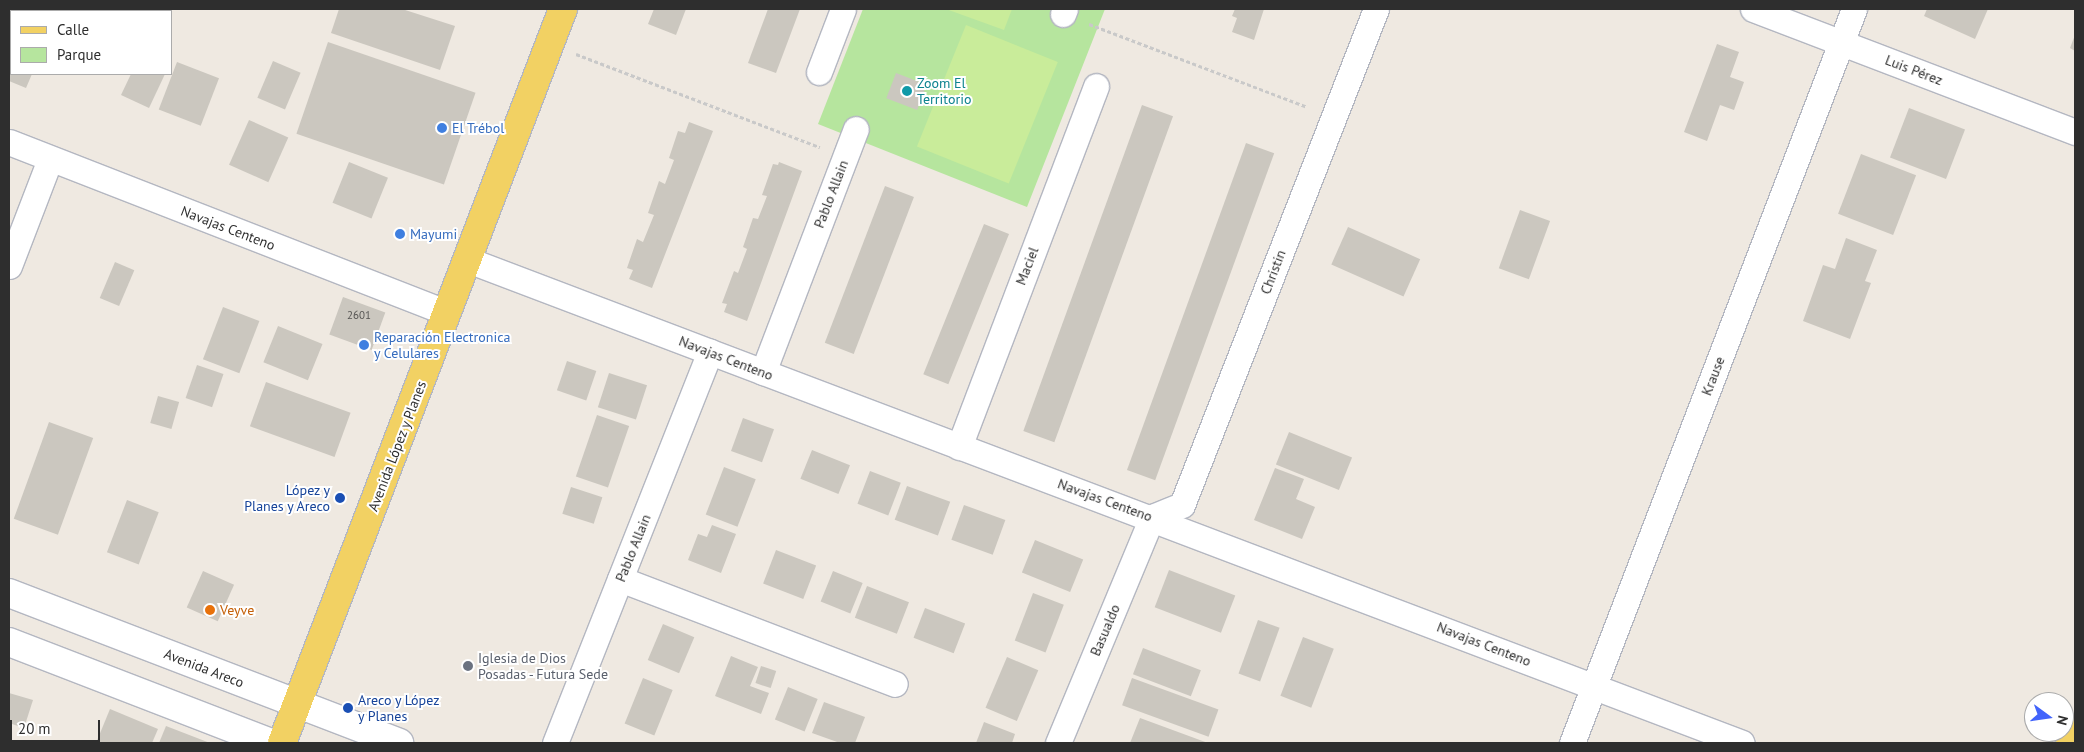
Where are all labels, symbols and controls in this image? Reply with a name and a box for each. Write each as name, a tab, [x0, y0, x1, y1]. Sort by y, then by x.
legend	[10, 10, 172, 75]
text: Calle	[57, 20, 89, 39]
text: Parque	[57, 45, 101, 64]
street label: Luis Pérez	[1883, 51, 1945, 89]
place label: Zoom El Territorio	[917, 75, 971, 108]
marker: Zoom El Territorio	[901, 85, 913, 97]
place label: El Trébol	[452, 120, 505, 136]
marker: El Trébol	[436, 122, 448, 134]
street label: Pablo Allain	[810, 157, 852, 231]
street label: Navajas Centeno	[179, 202, 277, 254]
place label: Mayumi	[410, 226, 457, 242]
marker: Mayumi	[394, 228, 406, 240]
street label: Maciel	[1012, 245, 1042, 287]
street label: Christin	[1257, 247, 1289, 297]
house number: 2601	[347, 308, 371, 322]
place label: Reparación Electronica y Celulares	[374, 329, 510, 362]
street label: Navajas Centeno	[677, 332, 775, 384]
marker: Reparación Electronica y Celulares	[358, 339, 370, 351]
street label: Krause	[1698, 354, 1728, 398]
street label: Avenida López y Planes	[364, 378, 430, 514]
street label: Navajas Centeno	[1055, 475, 1155, 525]
place label: López y Planes y Areco	[243, 482, 330, 514]
marker: López y Planes y Areco	[334, 492, 346, 504]
street label: Pablo Allain	[612, 512, 654, 584]
place label: Veyve	[220, 602, 254, 618]
street label: Basualdo	[1087, 602, 1123, 658]
marker: Veyve	[204, 604, 216, 616]
street label: Navajas Centeno	[1435, 618, 1533, 670]
street label: Avenida Areco	[162, 645, 246, 691]
place label: Iglesia de Dios Posadas - Futura Sede	[478, 650, 610, 682]
marker: Iglesia de Dios Posadas - Futura Sede	[462, 660, 474, 672]
place label: Areco y López y Planes	[358, 692, 440, 724]
north arrow	[2024, 692, 2074, 742]
marker: Areco y López y Planes	[342, 702, 354, 714]
scale bar	[12, 710, 102, 742]
text: N	[2053, 714, 2072, 727]
text: 20 m	[18, 719, 51, 738]

